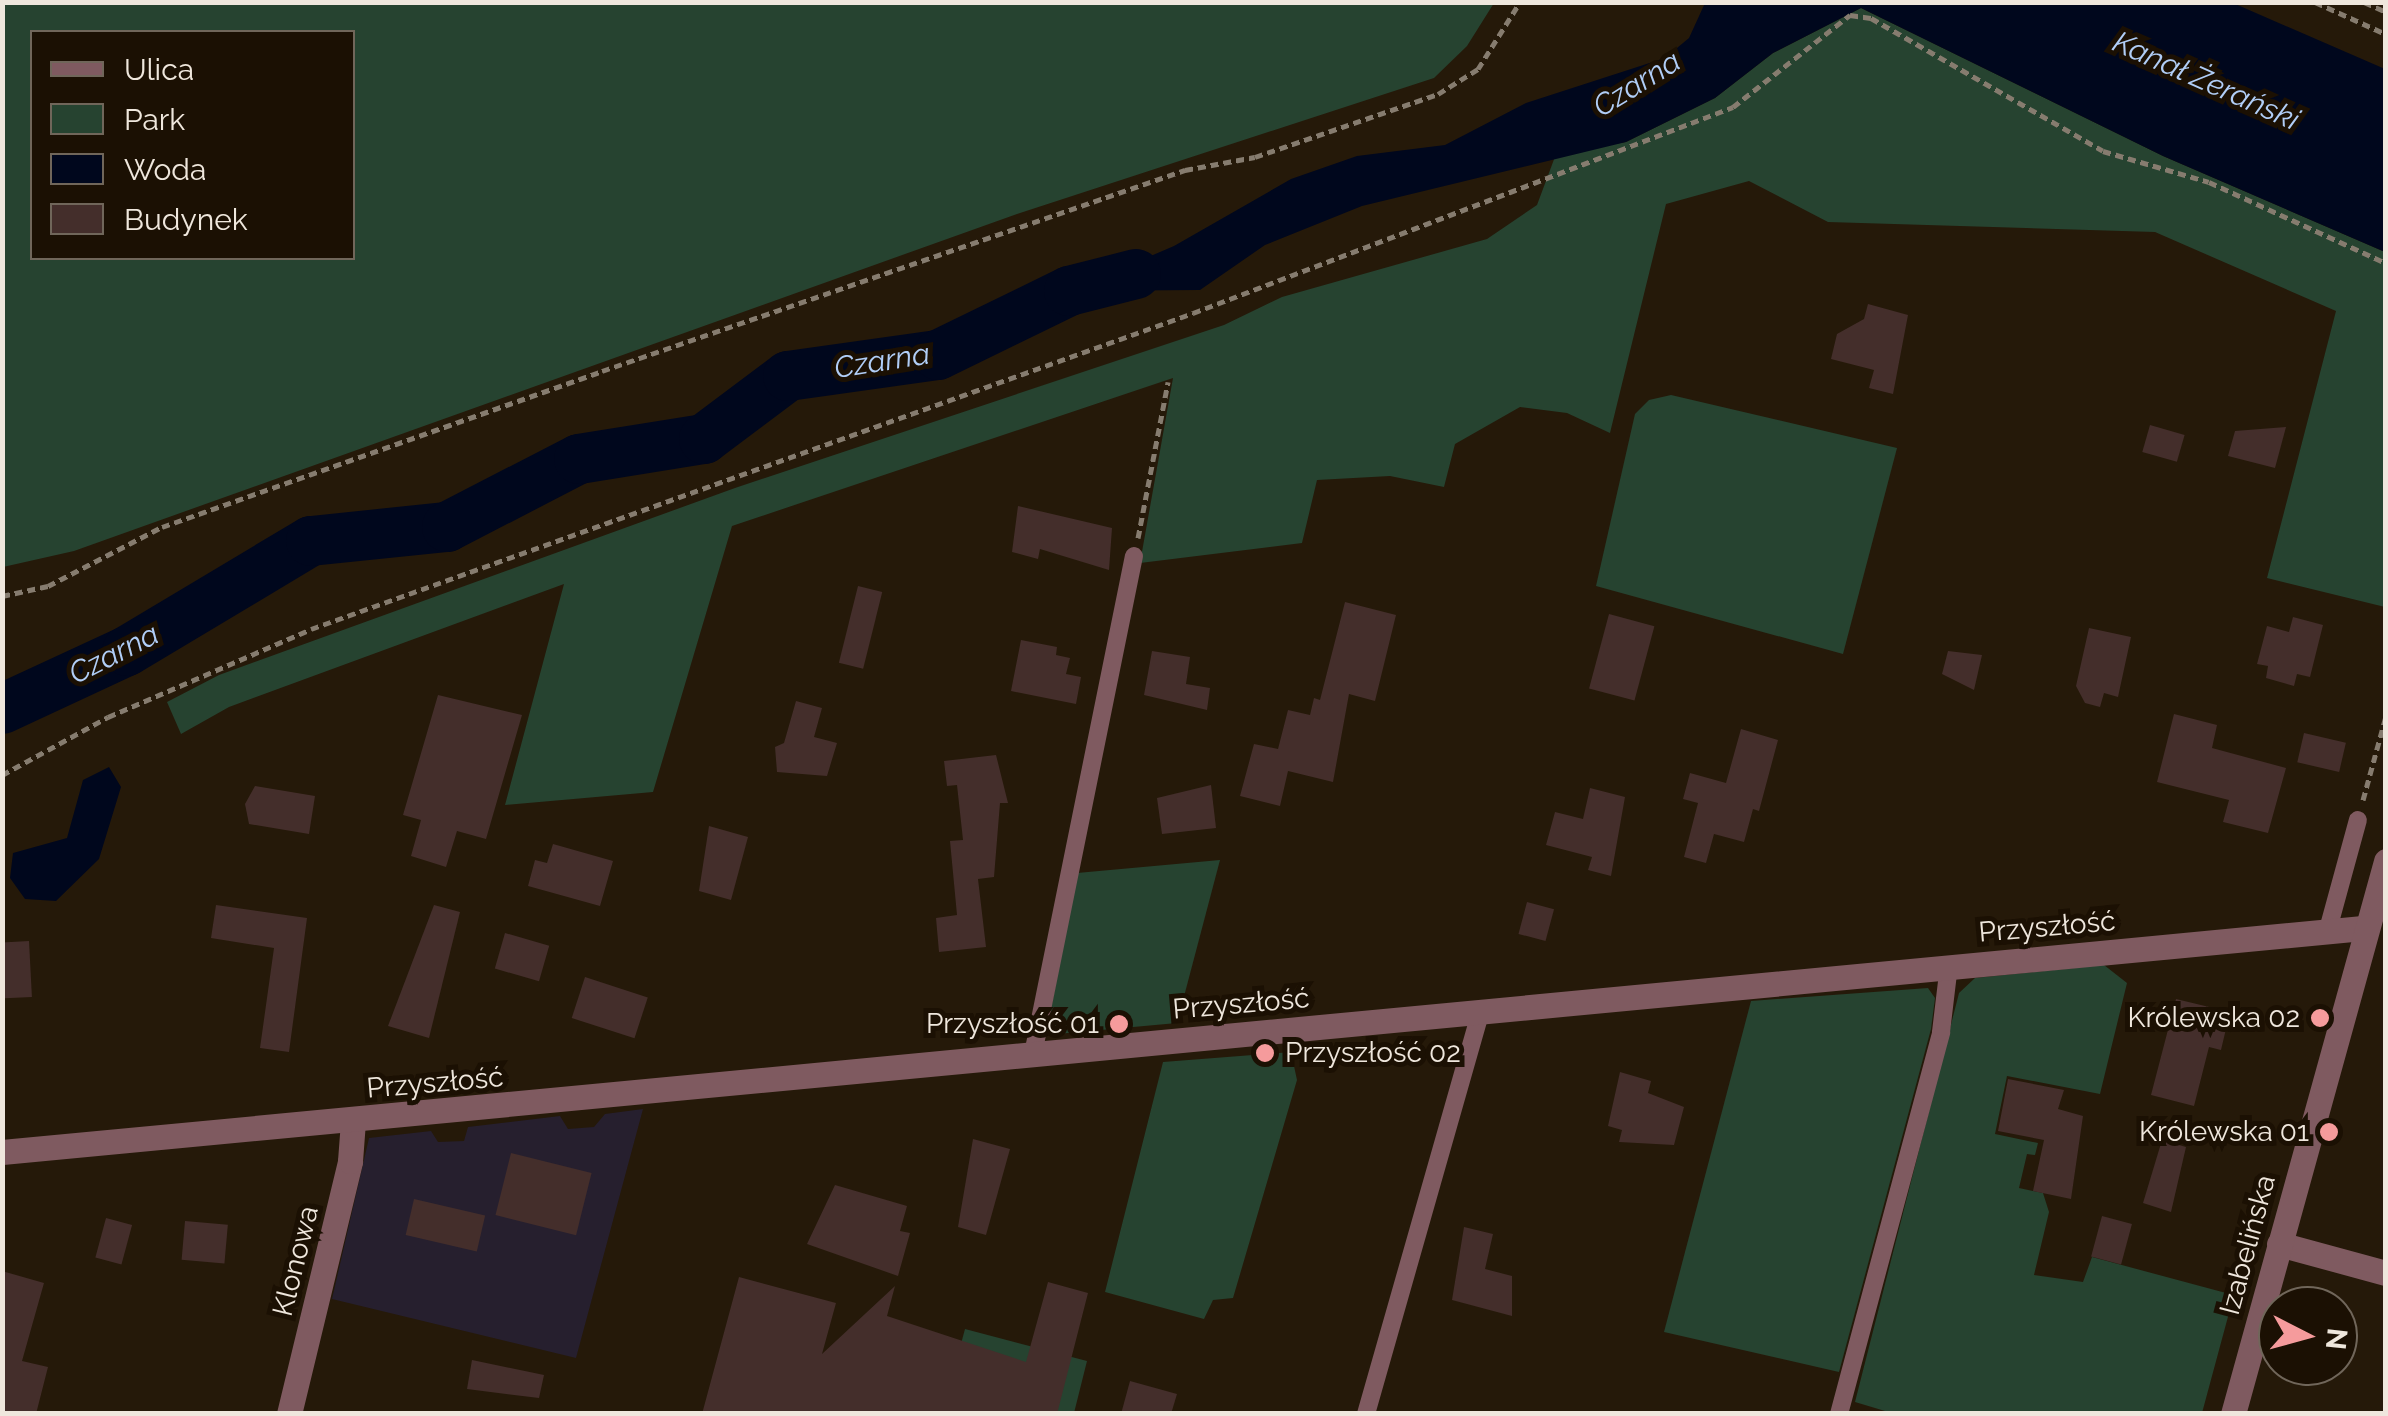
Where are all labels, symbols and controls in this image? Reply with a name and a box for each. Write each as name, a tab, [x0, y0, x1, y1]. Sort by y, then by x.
water label: Kanał Żerański	[2107, 24, 2305, 138]
legend	[30, 30, 355, 260]
water label: Czarna	[1587, 43, 1687, 125]
text: Ulica	[124, 52, 194, 87]
text: Park	[124, 102, 185, 137]
text: Woda	[124, 152, 206, 187]
text: Budynek	[124, 202, 248, 237]
water label: Czarna	[832, 336, 932, 386]
water label: Czarna	[63, 616, 165, 692]
street label: Przyszłość	[1977, 904, 2117, 950]
street label: Przyszłość	[1171, 981, 1311, 1027]
place label: Królewska 02	[2127, 1001, 2300, 1035]
place label: Przyszłość 01	[926, 1007, 1099, 1041]
marker: Królewska 02	[2309, 1007, 2331, 1029]
marker: Przyszłość 01	[1108, 1013, 1130, 1035]
place label: Przyszłość 02	[1285, 1036, 1461, 1070]
marker: Przyszłość 02	[1254, 1042, 1276, 1064]
street label: Przyszłość	[365, 1060, 505, 1106]
place label: Królewska 01	[2139, 1115, 2309, 1149]
marker: Królewska 01	[2318, 1121, 2340, 1143]
street label: Izabelińska	[2213, 1171, 2283, 1319]
street label: Klonowa	[266, 1202, 326, 1320]
north arrow	[2258, 1286, 2358, 1386]
text: N	[2319, 1327, 2354, 1351]

